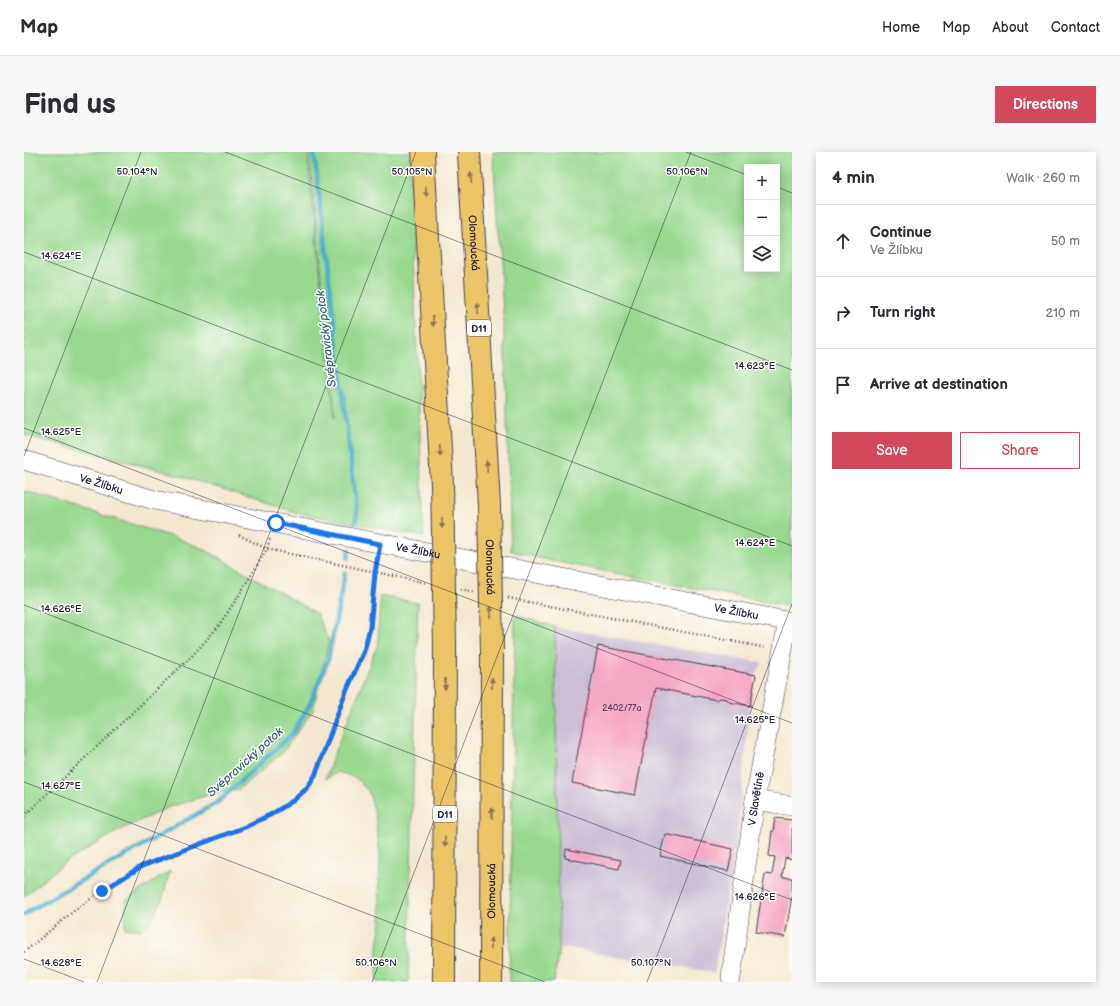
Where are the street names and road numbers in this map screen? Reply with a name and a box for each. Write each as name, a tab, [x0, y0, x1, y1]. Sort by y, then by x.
street label: Olomoucká	[466, 215, 482, 271]
road number: D11	[467, 320, 491, 336]
street label: Ve Žlíbku	[78, 471, 125, 497]
street label: Olomoucká	[483, 539, 497, 595]
street label: Ve Žlíbku	[395, 540, 441, 562]
street label: Ve Žlíbku	[713, 601, 760, 622]
street label: V Slavětíně	[746, 771, 767, 827]
road number: D11	[433, 806, 457, 822]
street label: Olomoucká	[485, 863, 498, 919]

